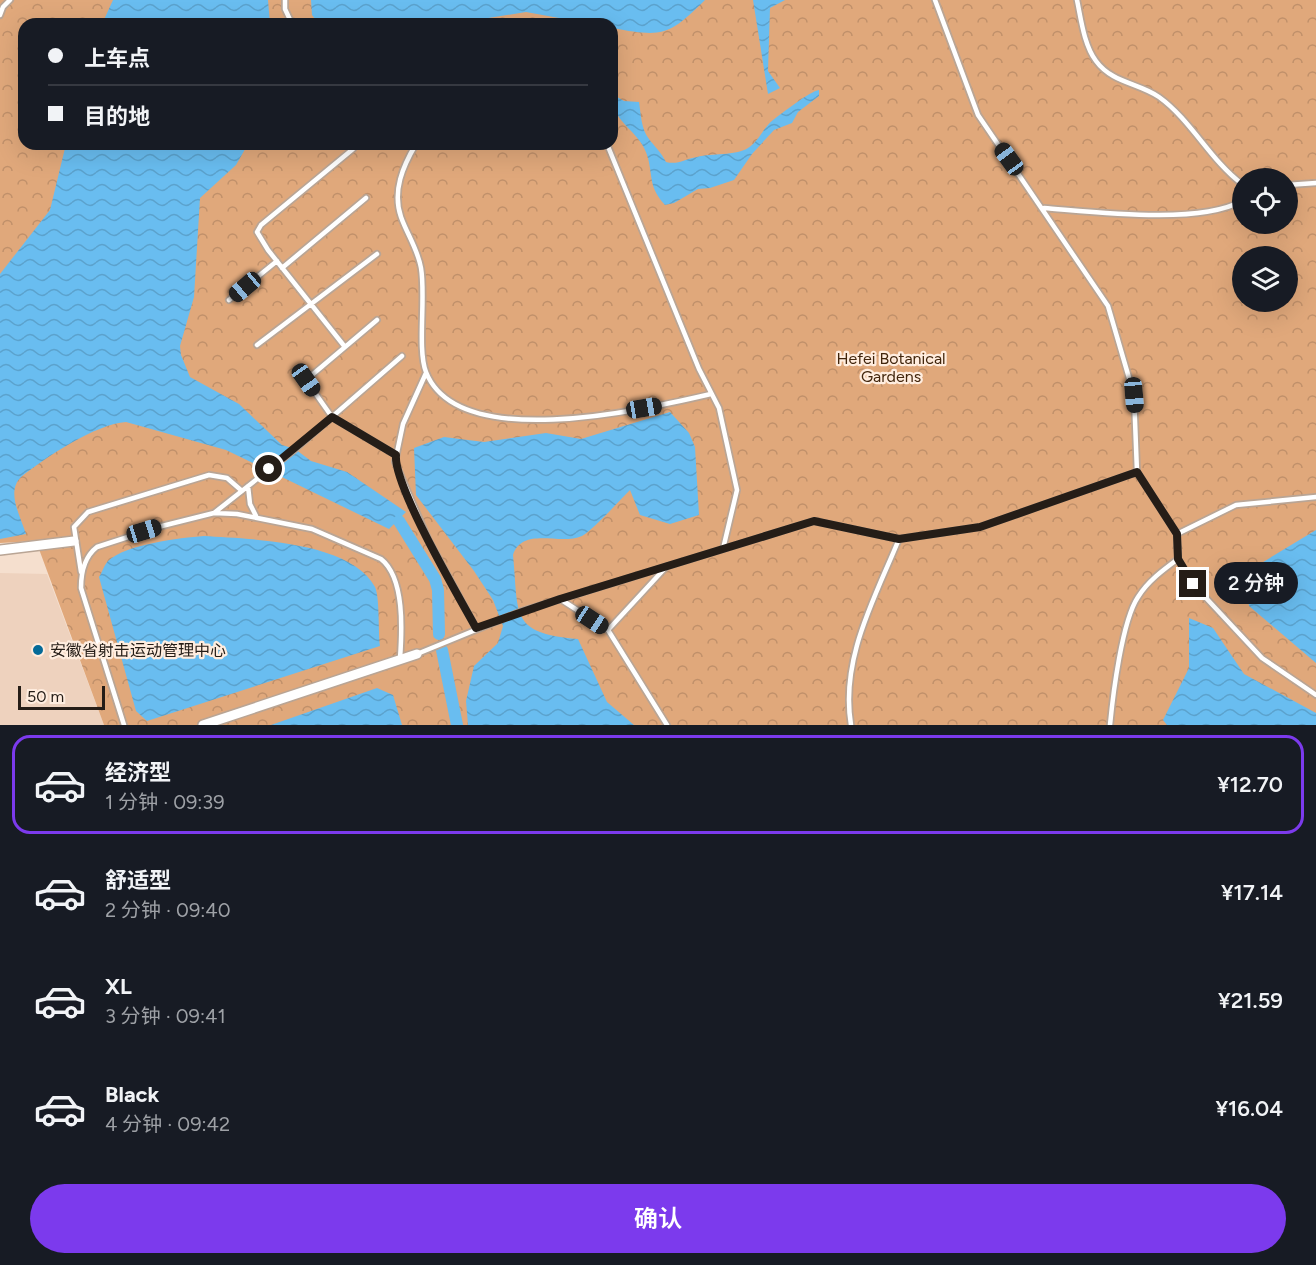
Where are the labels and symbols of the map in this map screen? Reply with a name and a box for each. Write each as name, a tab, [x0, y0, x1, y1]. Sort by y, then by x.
car	[991, 139, 1027, 179]
car	[225, 269, 265, 305]
park label: Hefei Botanical Gardens	[836, 349, 946, 386]
car	[288, 360, 324, 400]
car	[1123, 376, 1145, 414]
car	[625, 396, 663, 420]
route start	[255, 455, 282, 482]
car	[124, 517, 164, 545]
callout: 2 分钟	[1214, 563, 1298, 605]
route end	[1179, 570, 1206, 597]
car	[572, 603, 612, 637]
place label: 安徽省射击运动管理中心	[50, 641, 226, 660]
marker: 安徽省射击运动管理中心	[31, 643, 45, 657]
scale bar	[18, 683, 105, 710]

